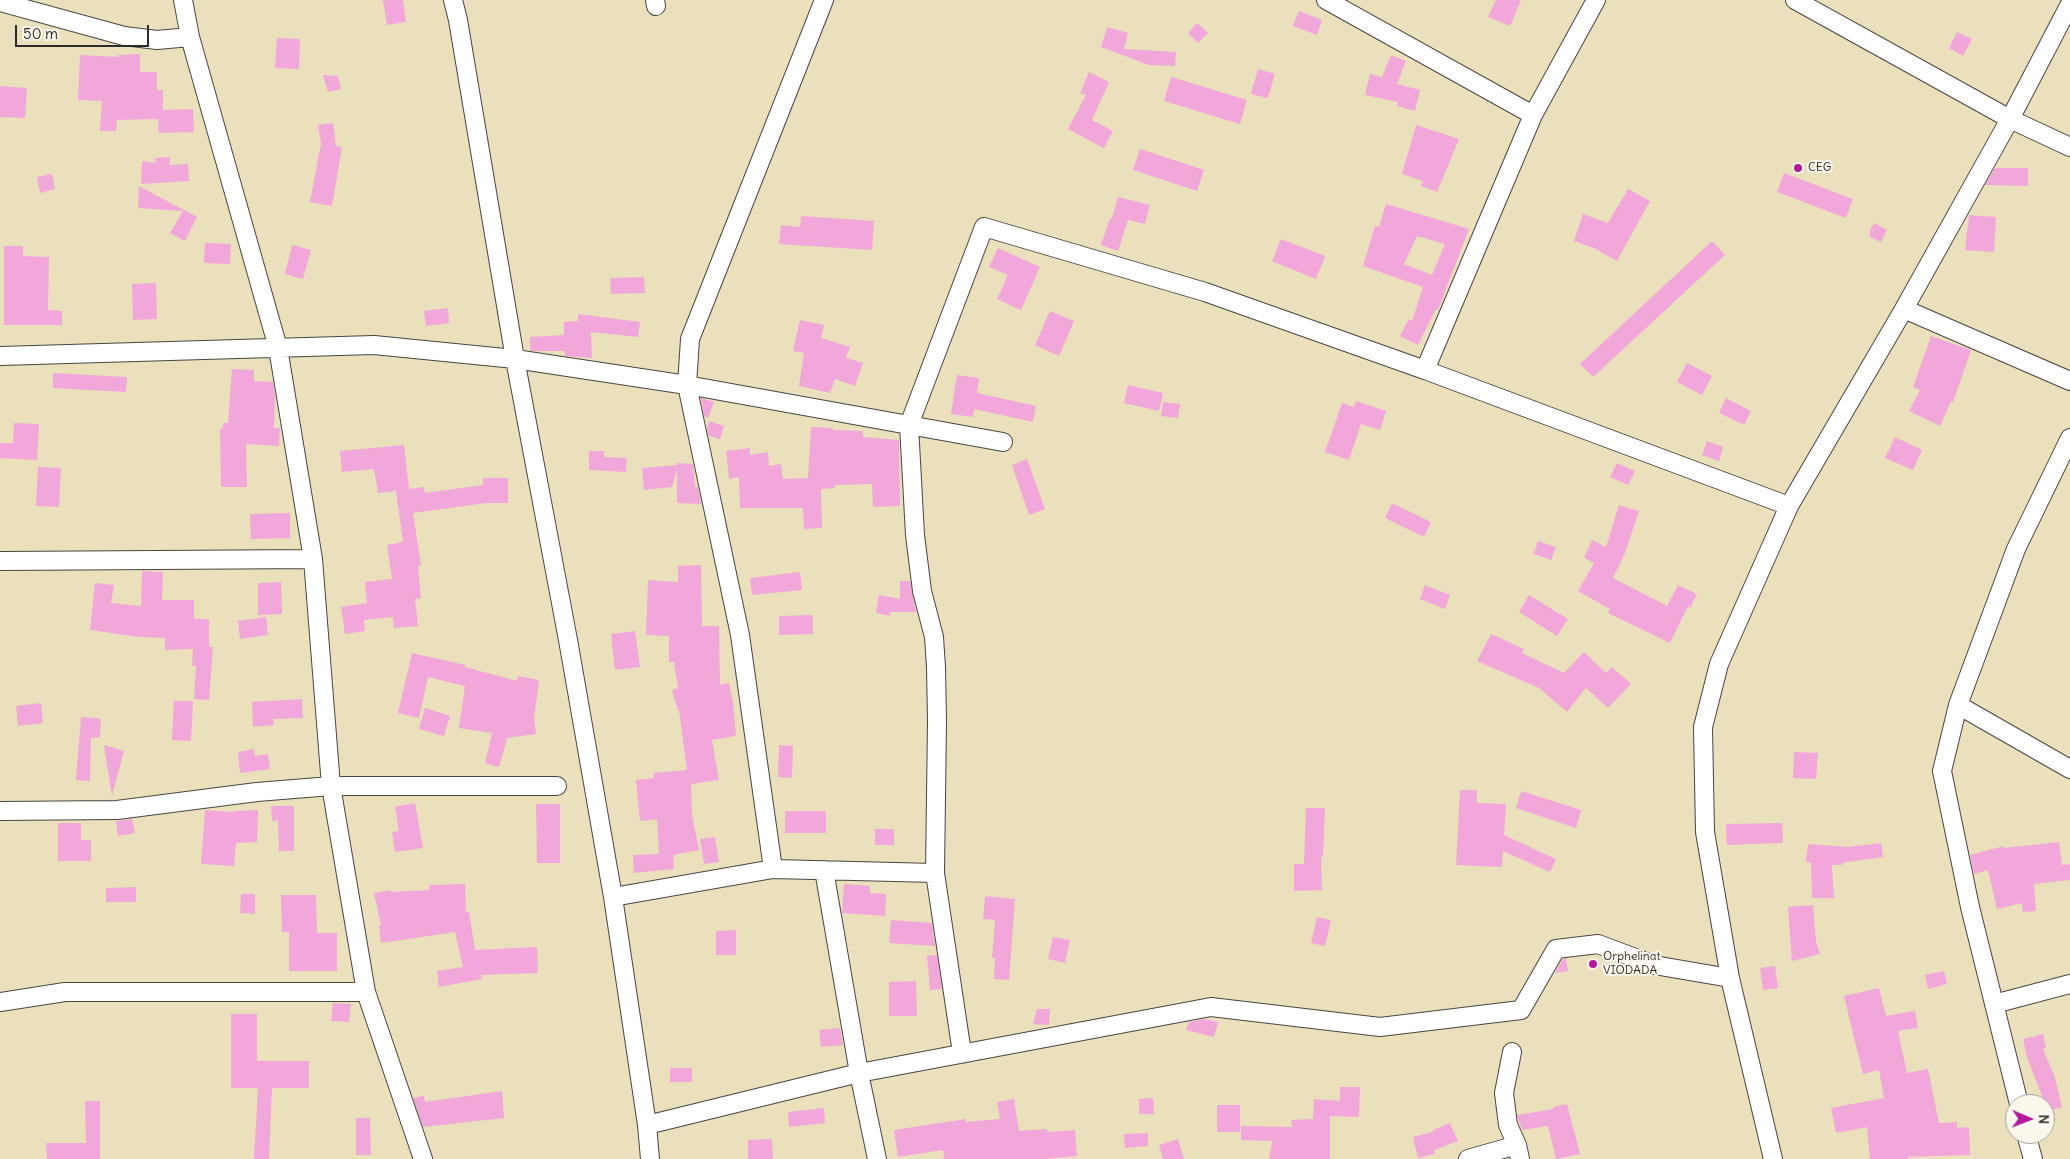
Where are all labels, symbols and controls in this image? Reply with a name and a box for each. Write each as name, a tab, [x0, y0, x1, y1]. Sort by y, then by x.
scale bar	[18, 15, 151, 47]
text: 50 m	[23, 24, 58, 43]
place label: CEG	[1808, 161, 1831, 175]
marker: CEG	[1792, 162, 1804, 174]
place label: Orphelinat VIODADA	[1603, 950, 1661, 978]
marker: Orphelinat VIODADA	[1587, 958, 1599, 970]
north arrow	[2005, 1094, 2055, 1144]
text: N	[2035, 1114, 2053, 1124]

